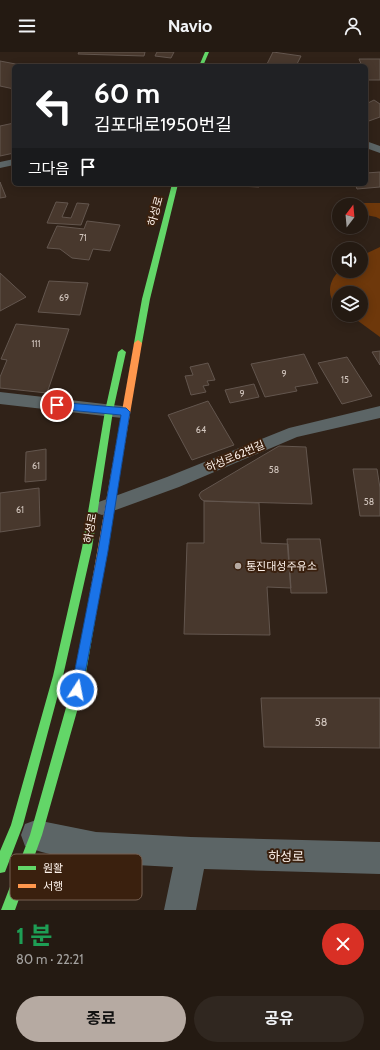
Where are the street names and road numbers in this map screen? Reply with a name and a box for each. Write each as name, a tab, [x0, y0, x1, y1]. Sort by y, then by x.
street label: 하성로	[144, 195, 166, 227]
street label: 하성로62번길	[203, 437, 267, 475]
street label: 하성로	[80, 512, 100, 544]
street label: 하성로	[268, 848, 304, 864]

